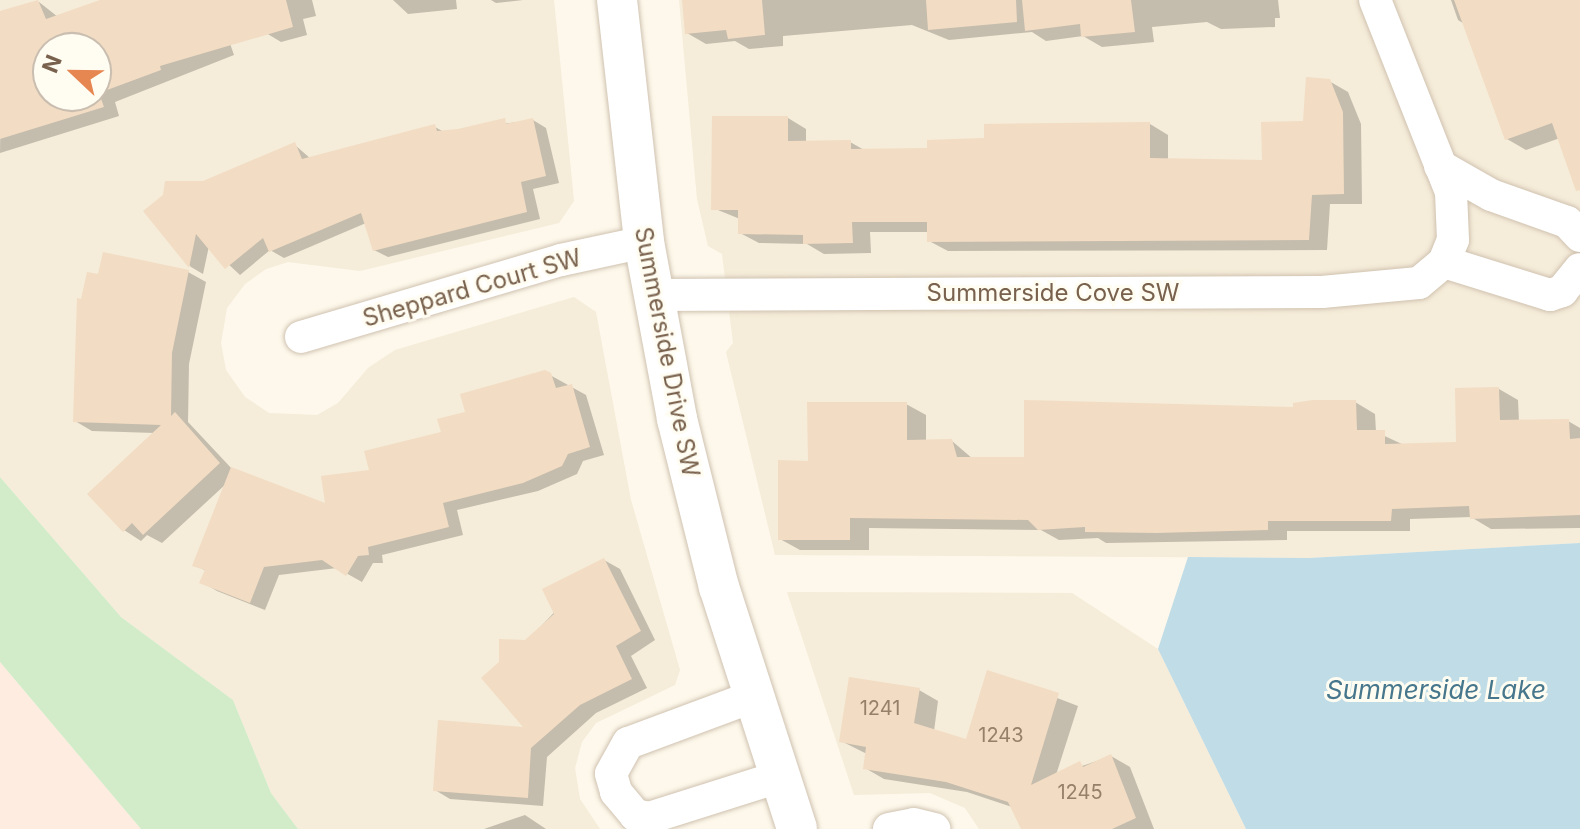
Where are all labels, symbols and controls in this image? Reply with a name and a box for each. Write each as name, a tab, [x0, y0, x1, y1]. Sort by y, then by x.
north arrow	[32, 32, 112, 112]
text: N	[36, 51, 67, 76]
street label: Summerside Drive SW	[629, 225, 705, 479]
street label: Sheppard Court SW	[359, 243, 585, 333]
street label: Summerside Cove SW	[927, 279, 1179, 307]
water label: Summerside Lake	[1326, 674, 1546, 706]
house number: 1241	[860, 696, 900, 720]
house number: 1243	[978, 723, 1024, 747]
house number: 1245	[1057, 780, 1103, 804]

